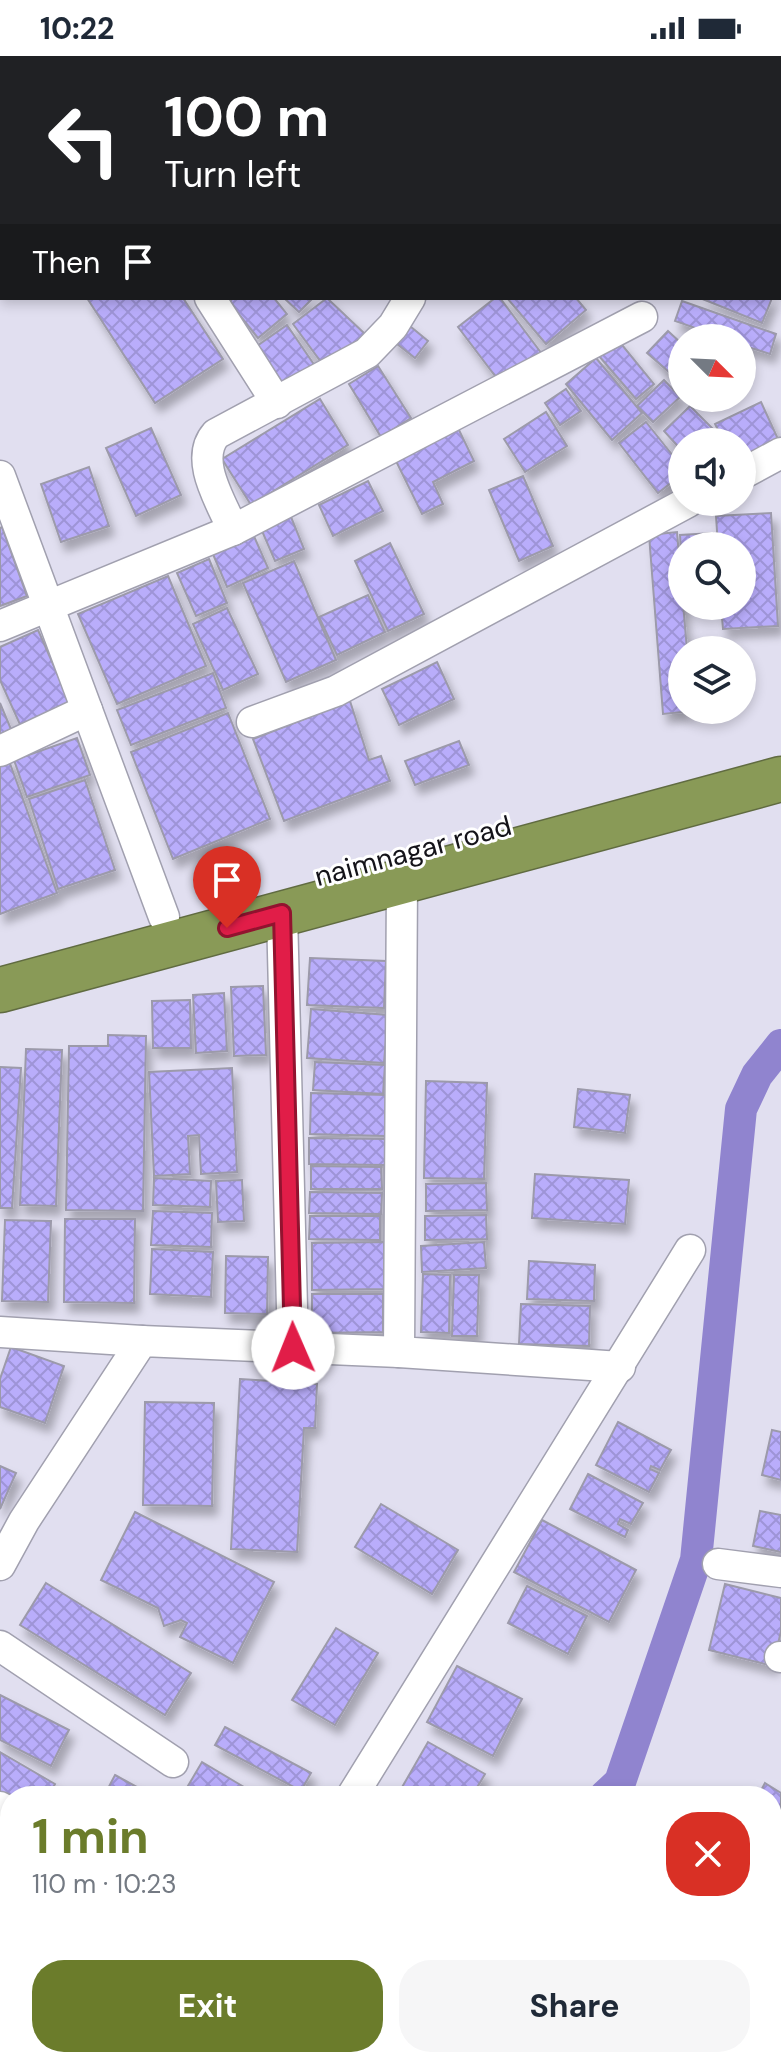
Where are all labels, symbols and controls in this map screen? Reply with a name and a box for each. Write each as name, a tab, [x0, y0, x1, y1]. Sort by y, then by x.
text: 10:22	[40, 9, 114, 48]
text: 100 m	[164, 80, 329, 153]
icon: left	[32, 88, 136, 192]
text: Turn left	[164, 151, 301, 198]
icon: arrive	[116, 240, 160, 284]
text: Then	[32, 243, 100, 282]
north arrow	[668, 324, 756, 412]
map controls	[668, 324, 756, 724]
button: sound	[668, 428, 756, 516]
button: search	[668, 532, 756, 620]
button: layers	[668, 636, 756, 724]
street label: naimnagar road	[311, 807, 515, 895]
pin	[193, 846, 261, 928]
icon: arrive	[205, 858, 249, 902]
position arrow	[251, 1306, 335, 1390]
text: 1 min	[32, 1805, 149, 1868]
button: close	[666, 1812, 750, 1896]
text: 110 m · 10:23	[32, 1867, 177, 1901]
button: Exit	[32, 1960, 383, 2052]
button: Share	[399, 1960, 750, 2052]

